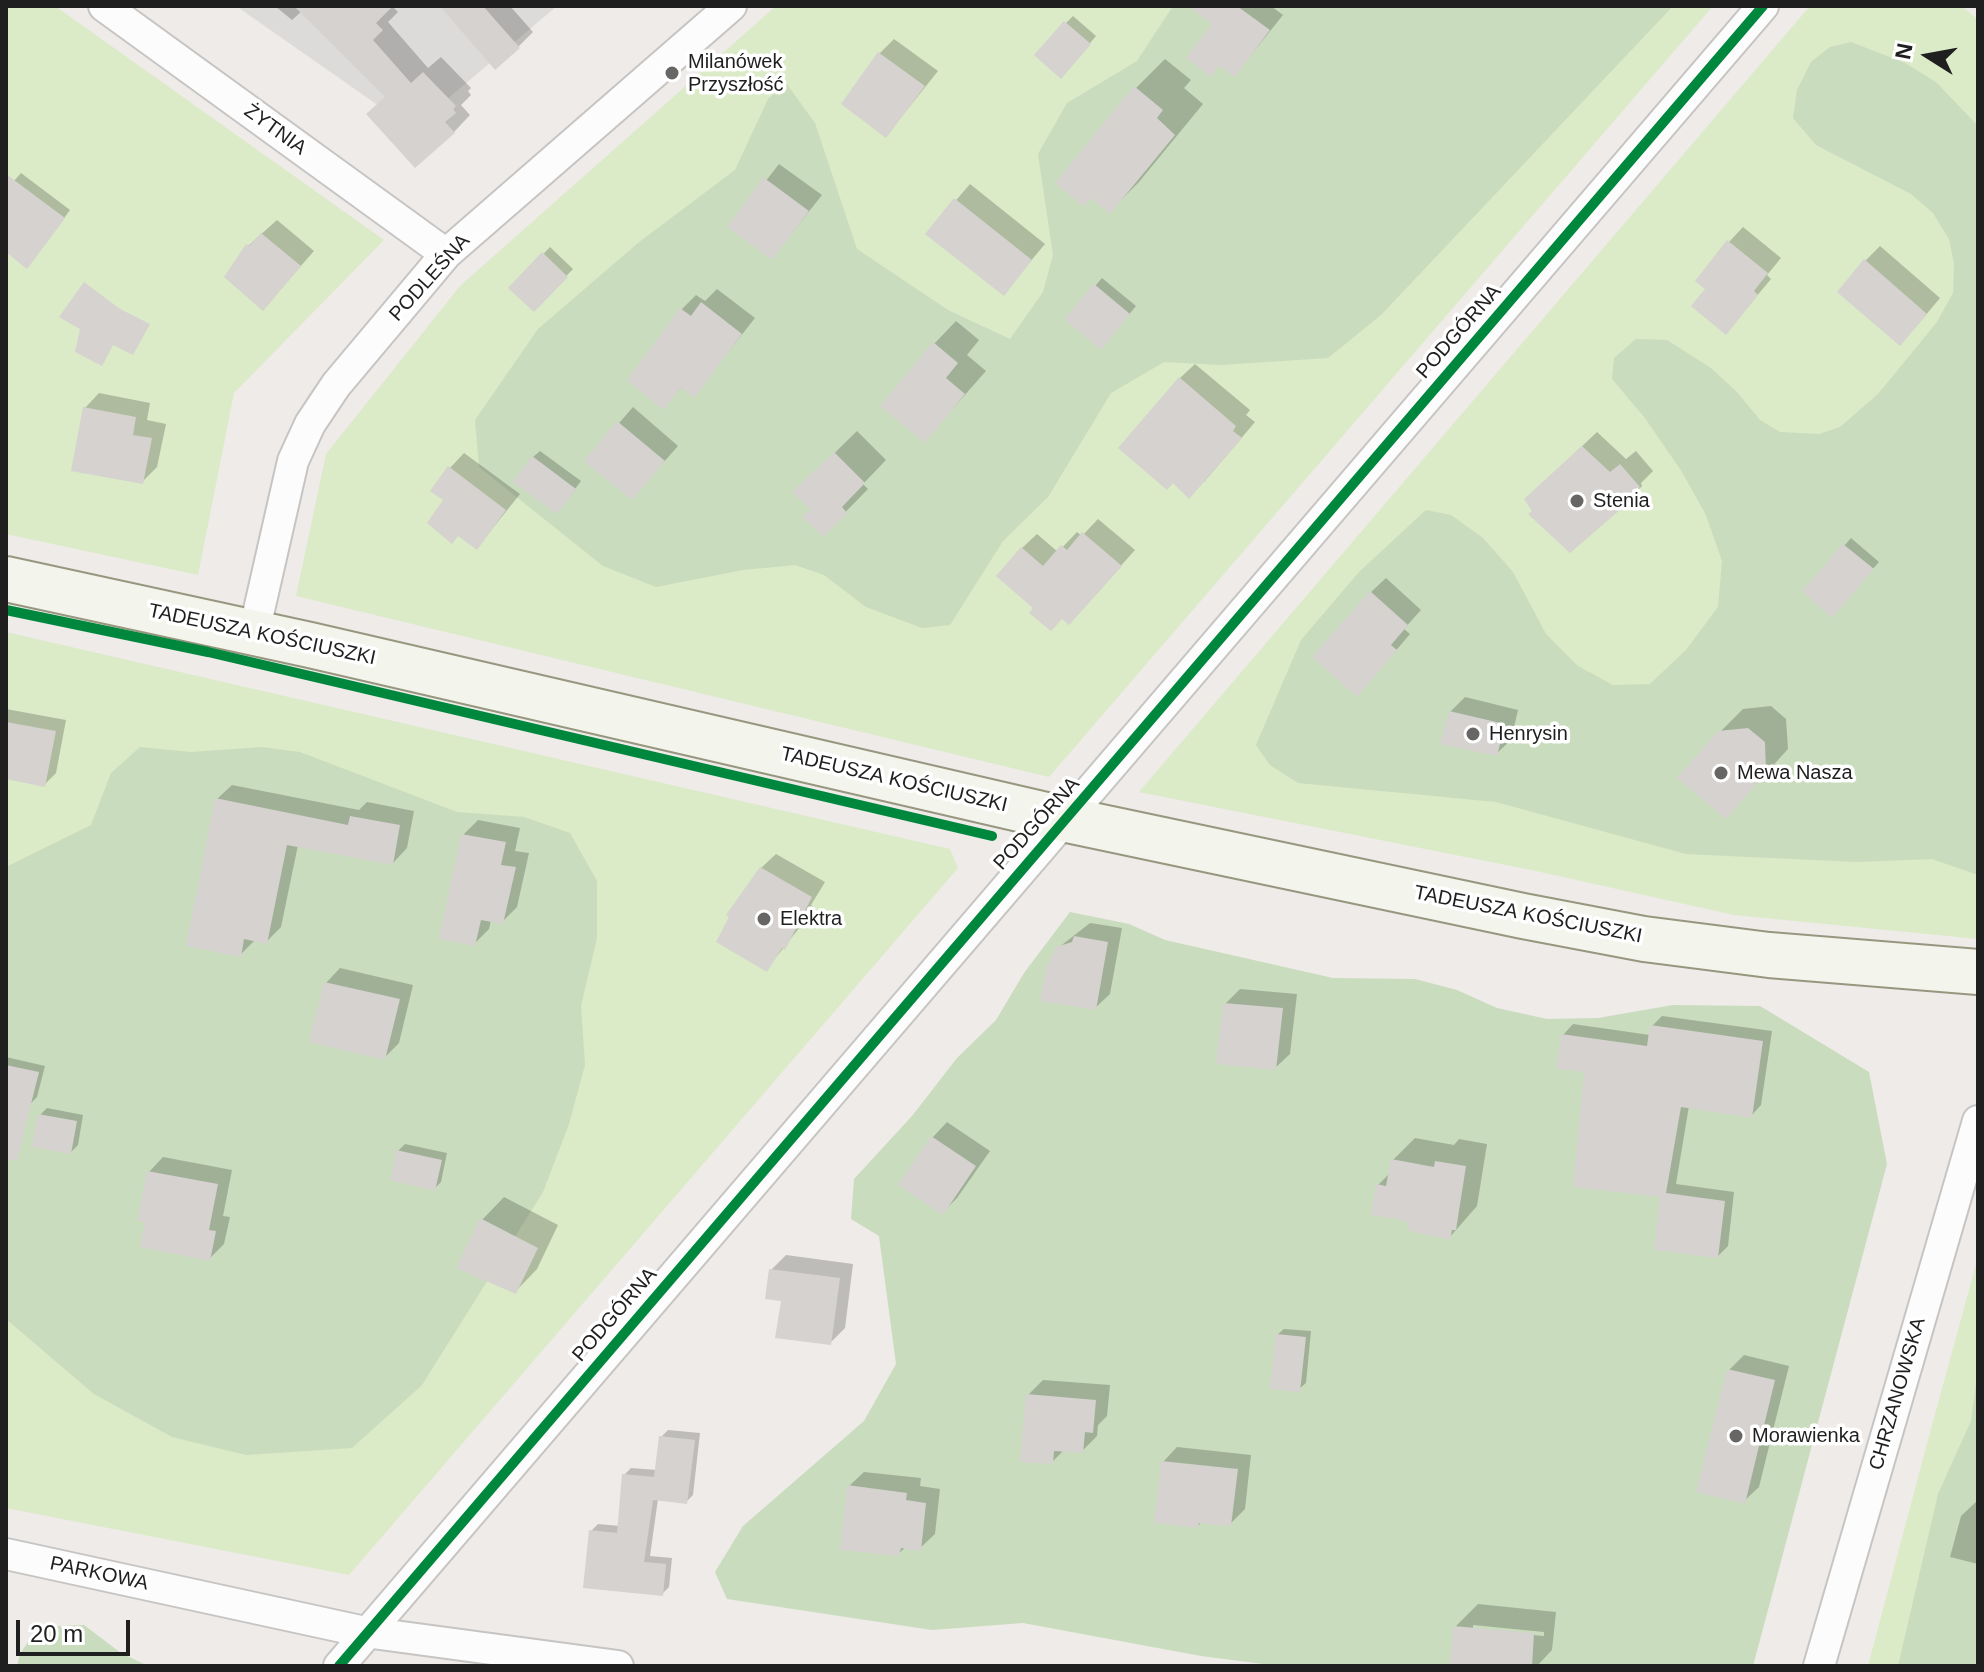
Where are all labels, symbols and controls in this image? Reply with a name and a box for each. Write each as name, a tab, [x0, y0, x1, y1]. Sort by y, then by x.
north arrow	[1888, 16, 1968, 96]
text: N	[1890, 41, 1918, 62]
place label: Milanówek Przyszłość	[688, 50, 784, 97]
marker: Milanówek Przyszłość	[663, 64, 681, 82]
street label: ŻYTNIA	[239, 99, 311, 161]
street label: PODLEŚNA	[385, 229, 475, 327]
street label: PODGÓRNA	[1412, 280, 1506, 384]
place label: Stenia	[1593, 489, 1650, 513]
marker: Stenia	[1568, 492, 1586, 510]
street label: TADEUSZA KOŚCIUSZKI	[146, 599, 378, 671]
place label: Henrysin	[1489, 722, 1568, 746]
marker: Henrysin	[1464, 725, 1482, 743]
street label: TADEUSZA KOŚCIUSZKI	[778, 742, 1010, 818]
place label: Mewa Nasza	[1737, 761, 1853, 785]
marker: Mewa Nasza	[1712, 764, 1730, 782]
street label: PODGÓRNA	[989, 773, 1085, 875]
street label: TADEUSZA KOŚCIUSZKI	[1412, 881, 1644, 949]
place label: Elektra	[780, 907, 842, 931]
marker: Elektra	[755, 910, 773, 928]
street label: PODGÓRNA	[568, 1263, 662, 1367]
street label: CHRZANOWSKA	[1865, 1315, 1931, 1473]
place label: Morawienka	[1752, 1424, 1860, 1448]
marker: Morawienka	[1727, 1427, 1745, 1445]
street label: PARKOWA	[48, 1552, 150, 1596]
scale bar	[20, 1604, 134, 1654]
text: 20 m	[30, 1620, 83, 1647]

